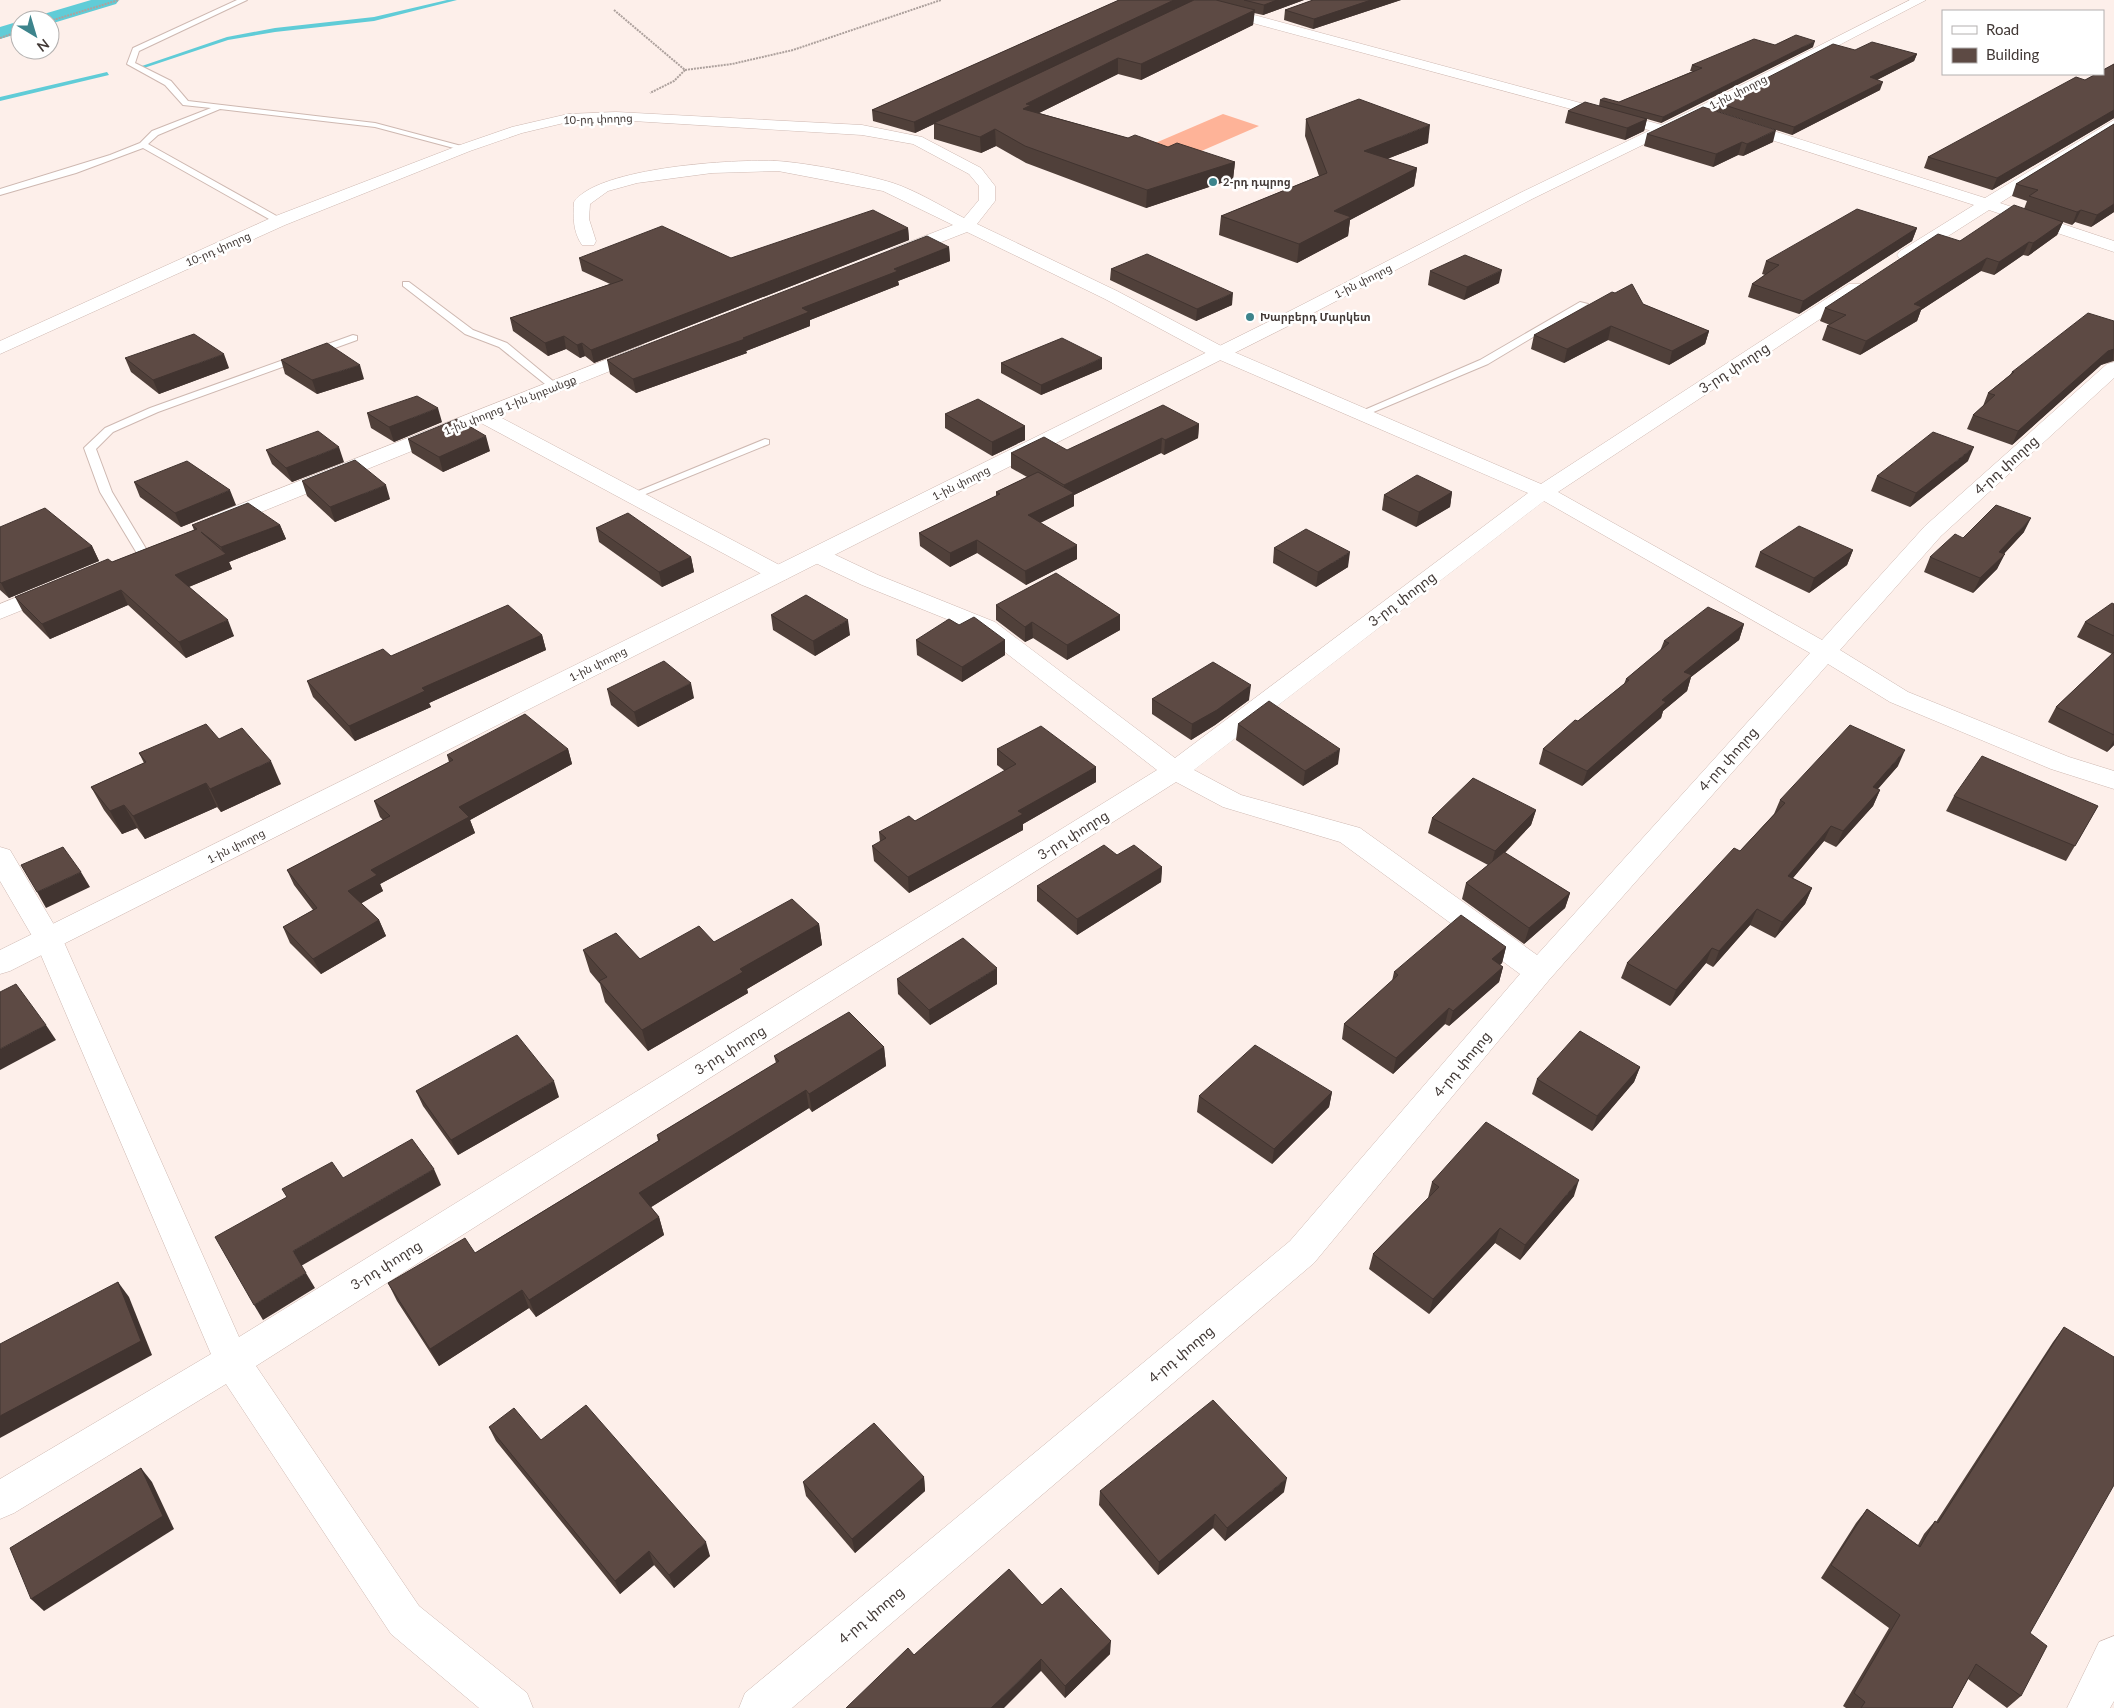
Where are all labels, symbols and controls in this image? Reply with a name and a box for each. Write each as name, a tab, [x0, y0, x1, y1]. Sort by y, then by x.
north arrow	[10, 10, 60, 60]
legend	[1942, 10, 2104, 75]
text: Road	[1986, 20, 2019, 38]
text: N	[34, 36, 53, 56]
text: Building	[1986, 45, 2039, 63]
street label: 1-ին փողոց	[1707, 72, 1769, 112]
street label: 10-րդ փողոց	[563, 111, 633, 127]
place label: 2-րդ դպրոց	[1223, 175, 1291, 189]
marker: 2-րդ դպրոց	[1207, 176, 1219, 188]
street label: 10-րդ փողոց	[183, 228, 253, 270]
street label: 1-ին փողոց	[1332, 261, 1394, 301]
place label: Խարբերդ Մարկետ	[1260, 310, 1371, 324]
marker: Խարբերդ Մարկետ	[1244, 311, 1256, 323]
street label: 3-րդ փողոց	[1695, 339, 1772, 397]
street label: 1-ին փողոց 1-ին նրբանցք	[442, 372, 578, 438]
street label: 4-րդ փողոց	[1970, 431, 2041, 498]
street label: 1-ին փողոց	[930, 463, 992, 503]
street label: 3-րդ փողոց	[1364, 568, 1439, 630]
street label: 1-ին փողոց	[567, 644, 629, 684]
street label: 4-րդ փողոց	[1694, 723, 1761, 794]
street label: 3-րդ փողոց	[1034, 806, 1111, 863]
street label: 1-ին փողոց	[205, 826, 267, 866]
street label: 3-րդ փողոց	[691, 1021, 768, 1078]
street label: 4-րդ փողոց	[1429, 1027, 1494, 1100]
street label: 3-րդ փողոց	[347, 1236, 424, 1293]
street label: 4-րդ փողոց	[1144, 1321, 1217, 1386]
street label: 4-րդ փողոց	[834, 1582, 907, 1647]

